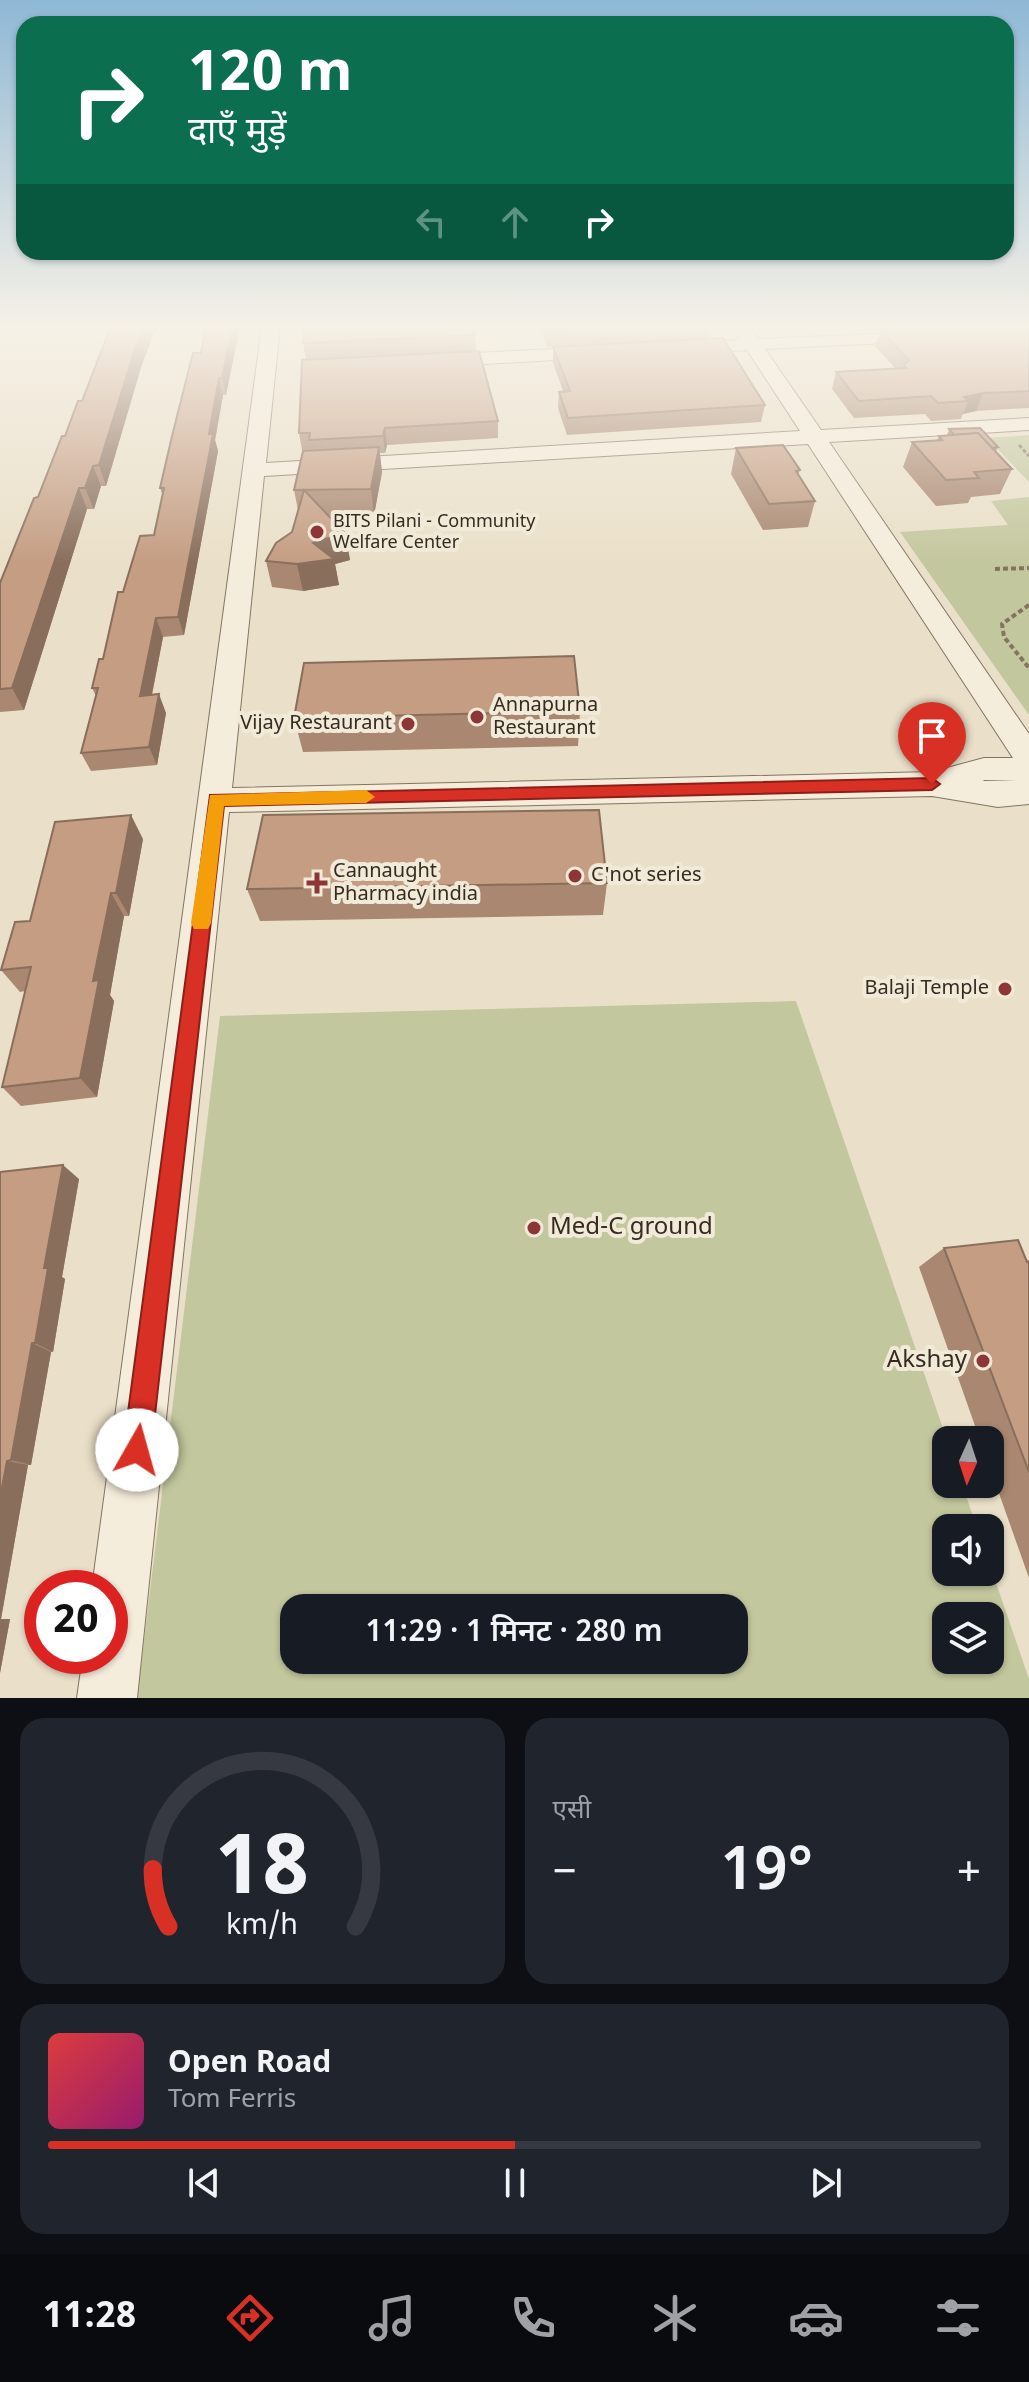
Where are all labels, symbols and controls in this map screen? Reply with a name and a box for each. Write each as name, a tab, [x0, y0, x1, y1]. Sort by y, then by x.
text: 120 m	[188, 40, 352, 113]
icon: right	[56, 48, 160, 152]
text: दाएँ मुड़ें	[188, 111, 287, 158]
icon: left	[409, 200, 453, 244]
icon: ahead	[493, 200, 537, 244]
icon: right	[577, 200, 621, 244]
place label: BITS Pilani - Community Welfare Center	[333, 511, 536, 555]
marker: BITS Pilani - Community Welfare Center	[308, 523, 326, 541]
place label: Annapurna Restaurant	[493, 693, 598, 742]
pin	[898, 702, 966, 784]
marker: Annapurna Restaurant	[468, 708, 486, 726]
place label: Vijay Restaurant	[240, 711, 392, 737]
icon: arrive	[910, 714, 954, 758]
marker: Vijay Restaurant	[399, 715, 417, 733]
place label: Cannaught Pharmacy india	[333, 859, 478, 908]
place label: C'not series	[591, 863, 702, 889]
marker: C'not series	[566, 867, 584, 885]
marker: Cannaught Pharmacy india	[308, 874, 326, 892]
place label: Balaji Temple	[864, 976, 989, 1002]
marker: Balaji Temple	[996, 980, 1014, 998]
place label: Med-C ground	[550, 1212, 713, 1244]
marker: Med-C ground	[525, 1219, 543, 1237]
place label: Akshay	[887, 1345, 968, 1377]
marker: Akshay	[974, 1352, 992, 1370]
position arrow	[95, 1408, 179, 1492]
north arrow	[932, 1426, 1004, 1498]
map controls	[932, 1426, 1004, 1674]
button: sound	[932, 1514, 1004, 1586]
speed limit sign: 20	[24, 1570, 128, 1674]
button: layers	[932, 1602, 1004, 1674]
text: 11:29 · 1 मिनट · 280 m	[365, 1614, 663, 1653]
text: एसी	[553, 1795, 591, 1829]
text: 18	[215, 1818, 309, 1927]
text: 19°	[720, 1835, 813, 1913]
text: −	[553, 1846, 577, 1903]
text: +	[957, 1846, 981, 1903]
text: km/h	[226, 1908, 298, 1946]
text: Open Road	[168, 2045, 331, 2084]
text: Tom Ferris	[168, 2084, 296, 2118]
icon: previous	[182, 2161, 226, 2205]
icon: pause	[493, 2161, 537, 2205]
icon: next	[804, 2161, 848, 2205]
icon: directions	[222, 2290, 278, 2346]
icon: music	[364, 2290, 420, 2346]
icon: phone	[505, 2290, 561, 2346]
icon: climate	[647, 2290, 703, 2346]
icon: car	[788, 2290, 844, 2346]
icon: filters	[930, 2290, 986, 2346]
text: 11:28	[43, 2295, 136, 2342]

